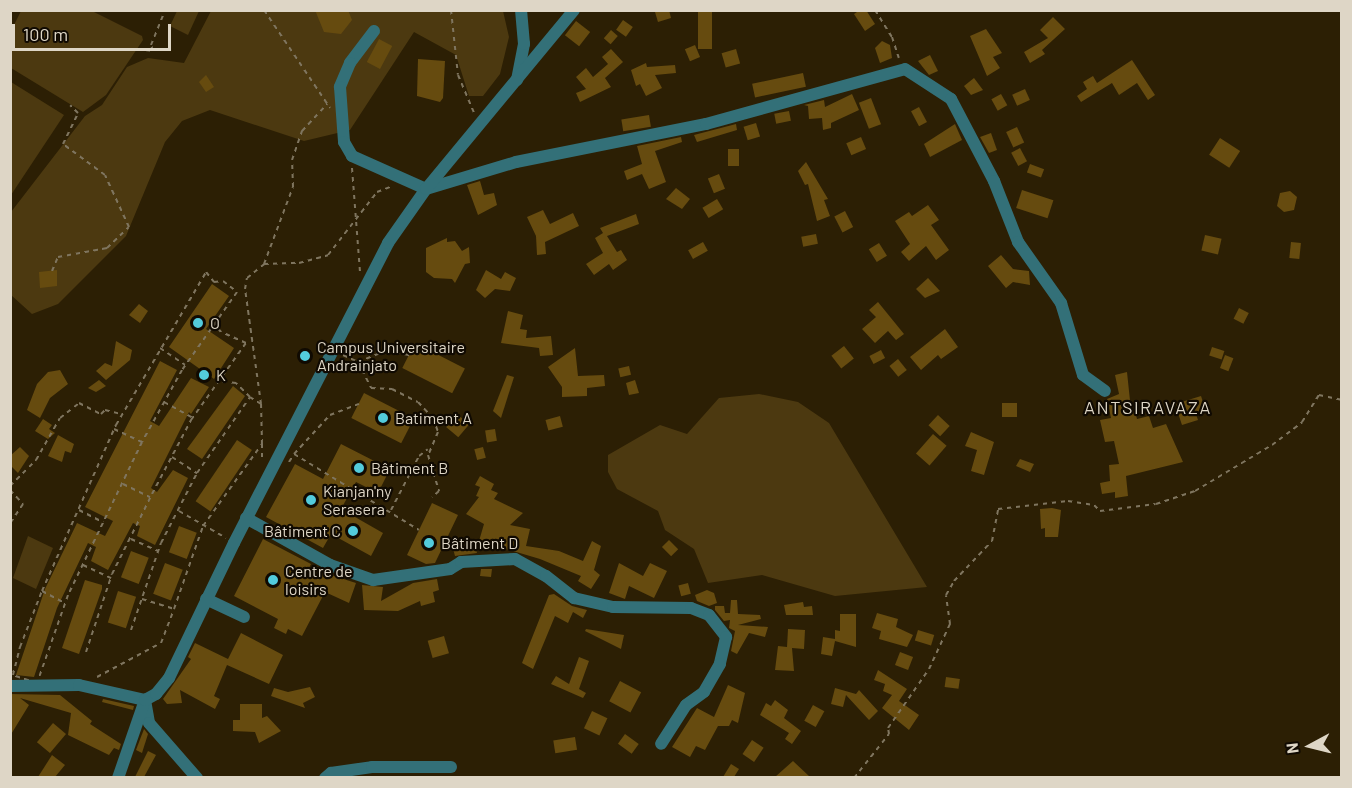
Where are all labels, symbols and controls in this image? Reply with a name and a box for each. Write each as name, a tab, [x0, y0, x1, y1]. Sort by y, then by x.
scale bar	[15, 12, 174, 50]
text: 100 m	[23, 23, 68, 45]
place label: O	[210, 313, 220, 333]
marker: O	[191, 316, 205, 330]
place label: Campus Universitaire Andrainjato	[317, 337, 465, 375]
marker: Campus Universitaire Andrainjato	[298, 349, 312, 363]
place label: K	[216, 365, 226, 385]
marker: K	[197, 368, 211, 382]
district label: ANTSIRAVAZA	[1084, 396, 1212, 418]
place label: Batiment A	[395, 408, 472, 428]
marker: Batiment A	[376, 411, 390, 425]
place label: Bâtiment B	[371, 458, 448, 478]
marker: Bâtiment B	[352, 461, 366, 475]
place label: Kianjan'ny Serasera	[323, 481, 392, 519]
marker: Kianjan'ny Serasera	[304, 493, 318, 507]
place label: Bâtiment C	[264, 521, 341, 541]
marker: Bâtiment C	[346, 524, 360, 538]
place label: Bâtiment D	[441, 533, 518, 553]
marker: Bâtiment D	[422, 536, 436, 550]
place label: Centre de loisirs	[285, 561, 352, 599]
marker: Centre de loisirs	[266, 573, 280, 587]
north arrow	[1280, 716, 1340, 776]
text: N	[1282, 742, 1302, 755]

